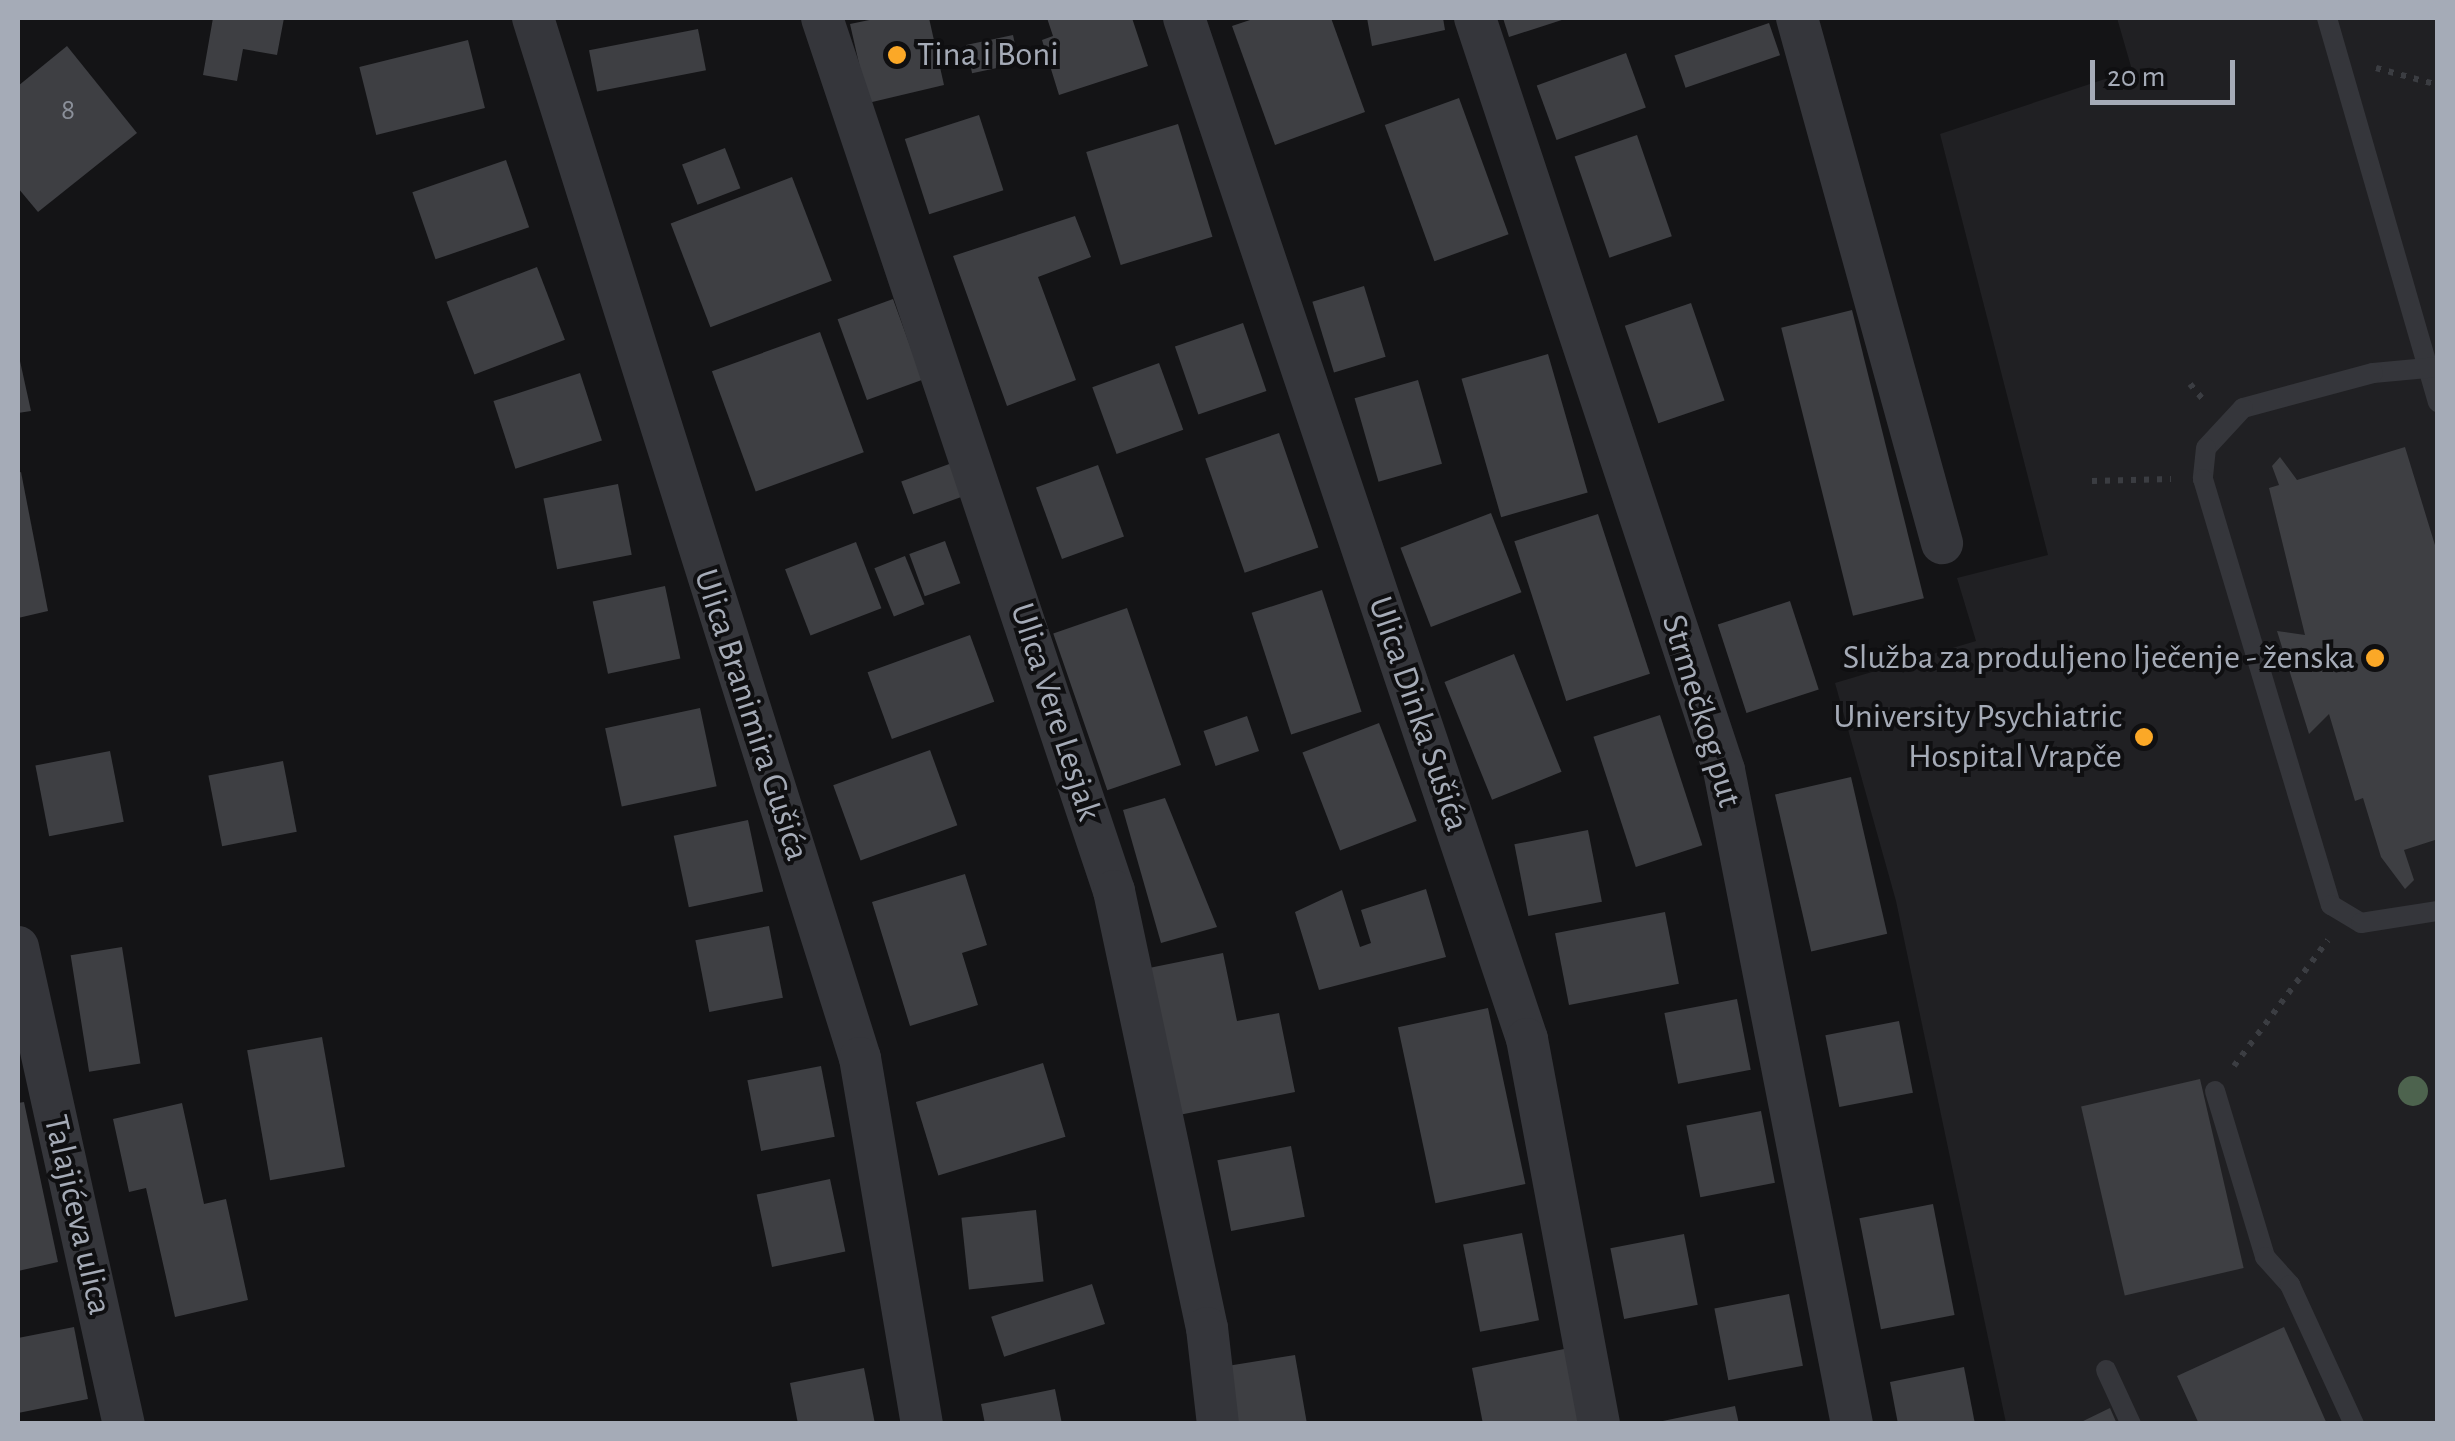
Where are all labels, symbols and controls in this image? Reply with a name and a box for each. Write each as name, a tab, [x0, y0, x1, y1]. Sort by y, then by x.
place label: Tina i Boni	[917, 34, 1059, 76]
scale bar	[2095, 40, 2240, 102]
marker: Tina i Boni	[886, 44, 908, 66]
text: 20 m	[2107, 62, 2165, 92]
house number: 8	[61, 92, 75, 128]
street label: Ulica Branimira Gušića	[684, 564, 818, 866]
street label: Ulica Dinka Sušića	[1358, 591, 1478, 837]
street label: Ulica Vere Lesjak	[1000, 598, 1110, 826]
street label: Strmečkog put	[1652, 610, 1750, 812]
place label: Služba za produljeno lječenje - ženska	[1843, 637, 2355, 679]
marker: Služba za produljeno lječenje - ženska	[2364, 647, 2386, 669]
place label: University Psychiatric Hospital Vrapče	[1833, 696, 2122, 778]
marker: University Psychiatric Hospital Vrapče	[2131, 724, 2157, 750]
street label: Talajićeva ulica	[34, 1111, 120, 1319]

